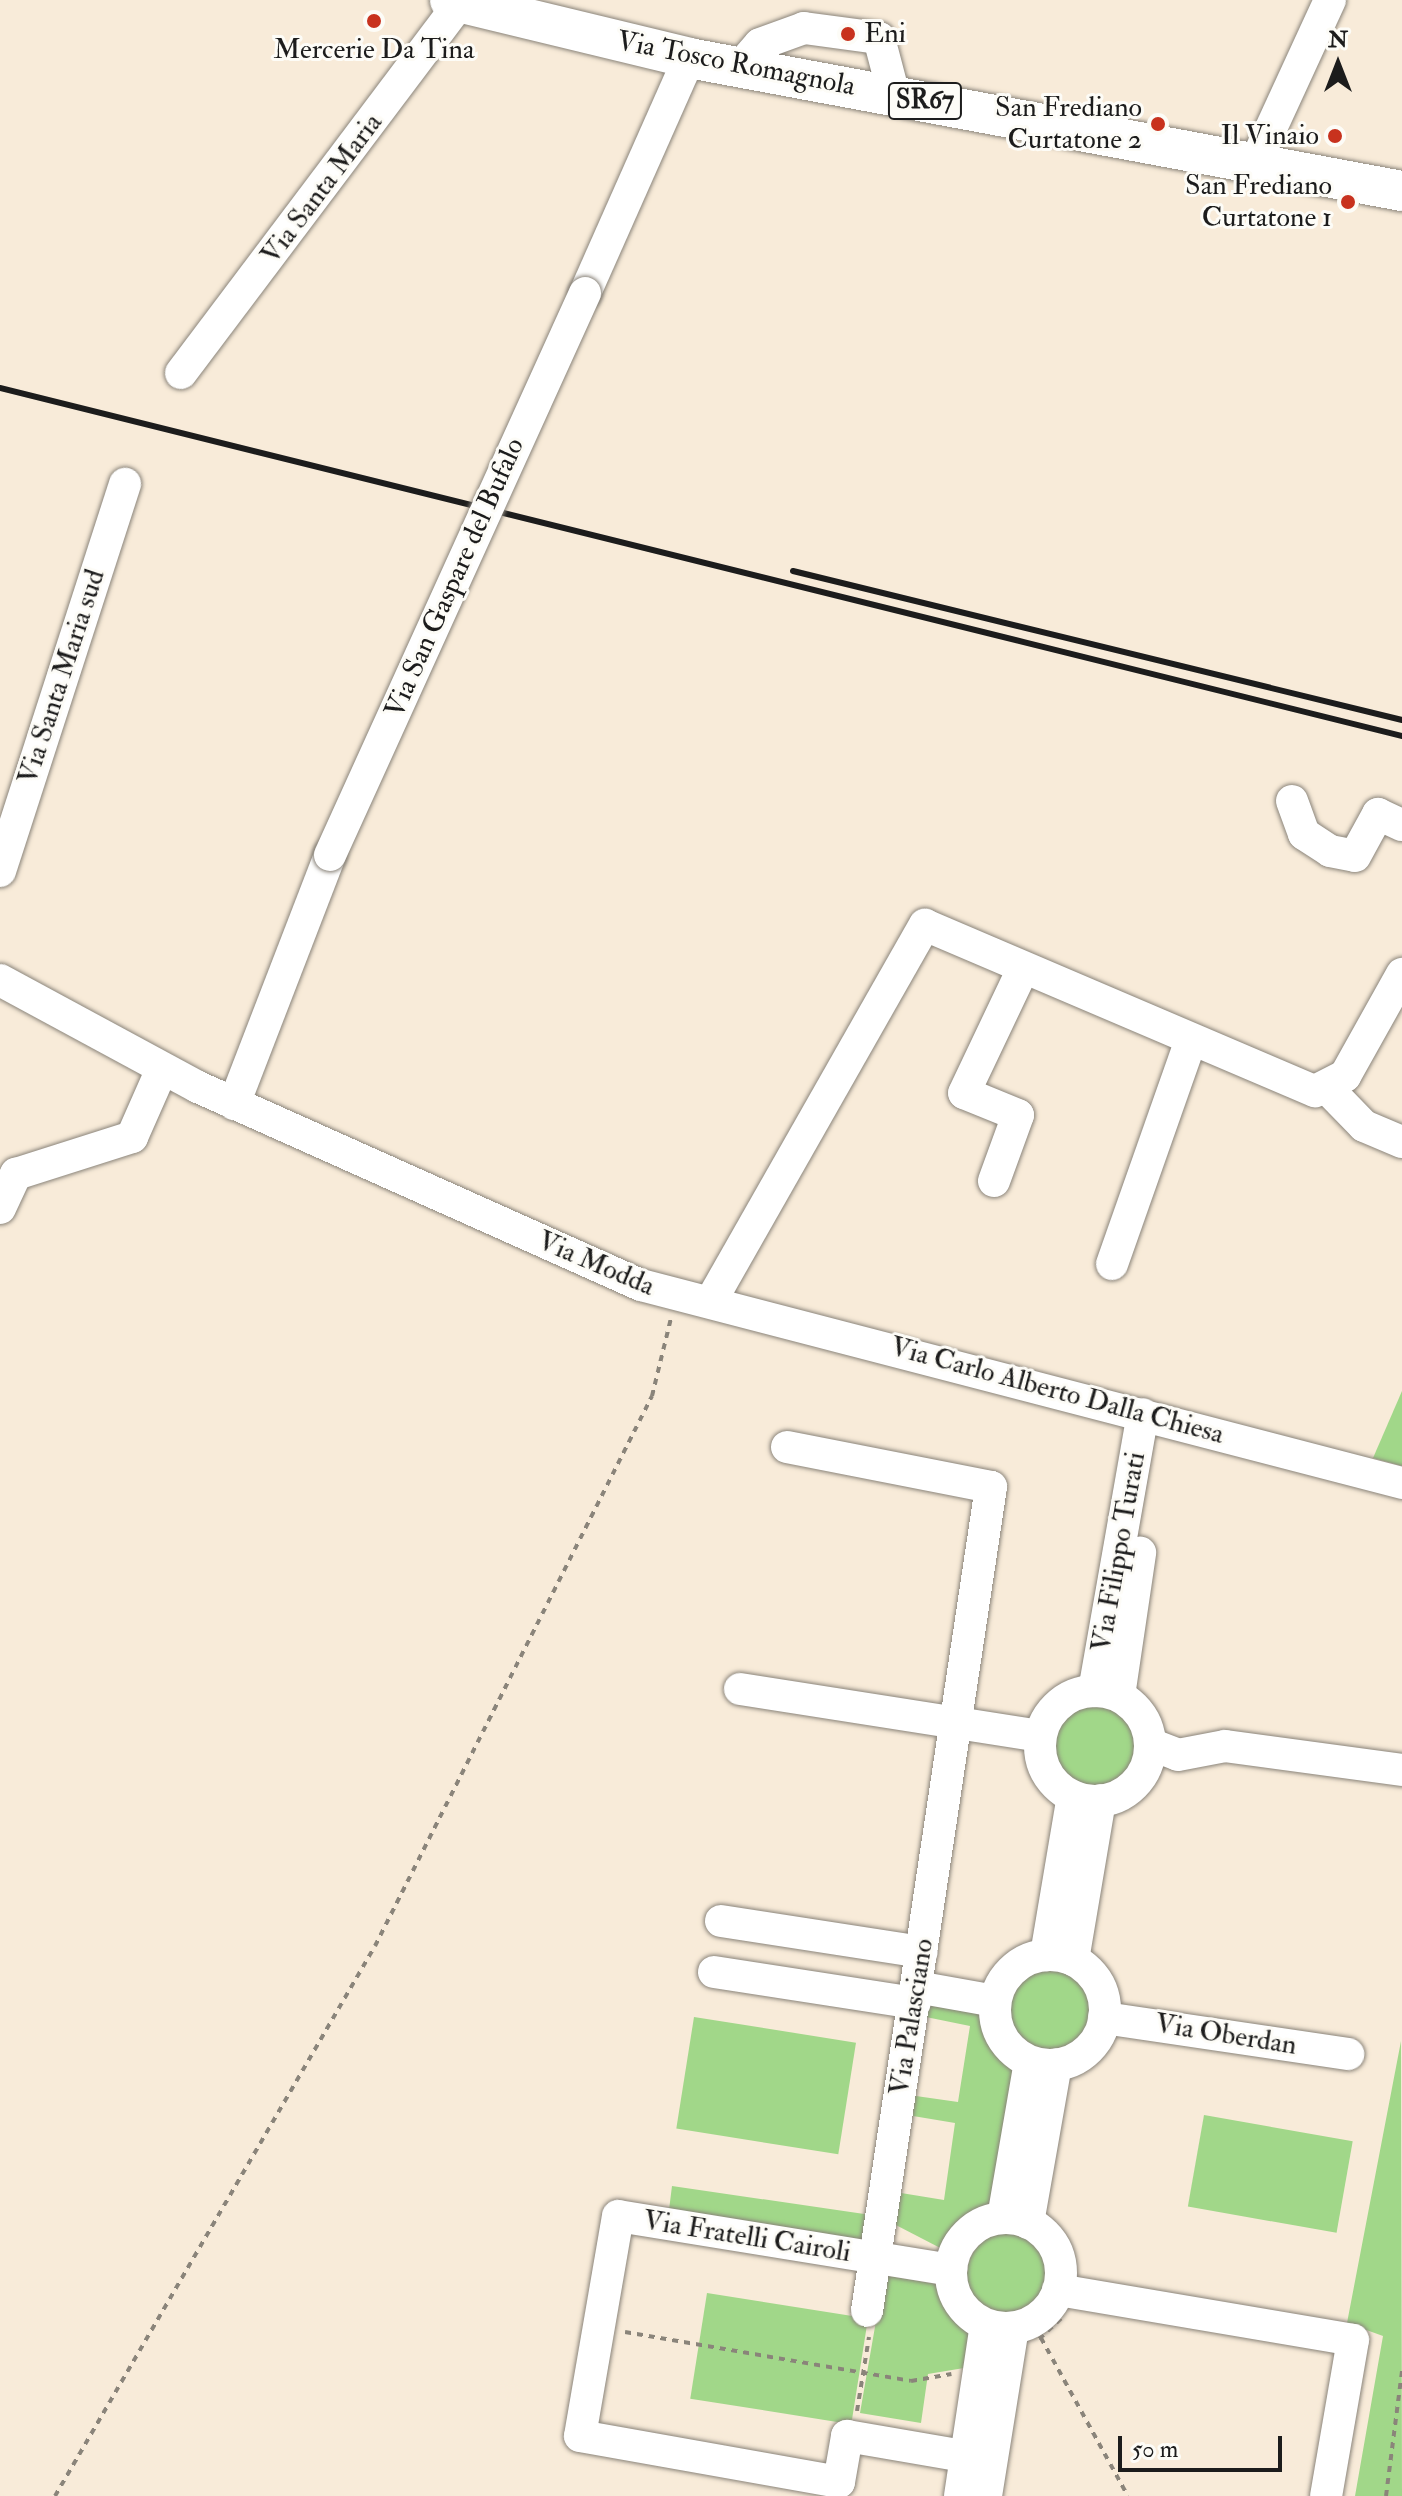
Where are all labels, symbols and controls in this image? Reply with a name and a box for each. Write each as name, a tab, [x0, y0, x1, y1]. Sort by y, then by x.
marker: Mercerie Da Tina	[365, 12, 383, 30]
place label: Eni	[864, 17, 906, 51]
street label: Via Tosco Romagnola	[614, 24, 858, 104]
north arrow	[1298, 24, 1378, 104]
marker: Eni	[839, 25, 857, 43]
text: N	[1328, 26, 1348, 54]
place label: Mercerie Da Tina	[273, 33, 475, 67]
road number: SR67	[887, 79, 963, 123]
place label: San Frediano Curtatone 2	[995, 91, 1142, 157]
street label: Via Santa Maria	[254, 107, 390, 271]
marker: San Frediano Curtatone 2	[1149, 115, 1167, 133]
place label: Il Vinaio	[1221, 119, 1319, 153]
marker: Il Vinaio	[1326, 127, 1344, 145]
place label: San Frediano Curtatone 1	[1185, 169, 1332, 235]
marker: San Frediano Curtatone 1	[1339, 193, 1357, 211]
street label: Via San Gaspare del Bufalo	[378, 433, 532, 723]
street label: Via Santa Maria sud	[11, 565, 113, 789]
street label: Via Modda	[533, 1224, 659, 1304]
street label: Via Carlo Alberto Dalla Chiesa	[887, 1330, 1227, 1452]
street label: Via Filippo Turati	[1085, 1449, 1153, 1655]
street label: Via Palasciano	[883, 1936, 941, 2098]
street label: Via Oberdan	[1153, 2007, 1299, 2063]
street label: Via Fratelli Cairoli	[641, 2204, 853, 2270]
scale bar	[1122, 2420, 1286, 2470]
text: 50 m	[1132, 2434, 1178, 2465]

